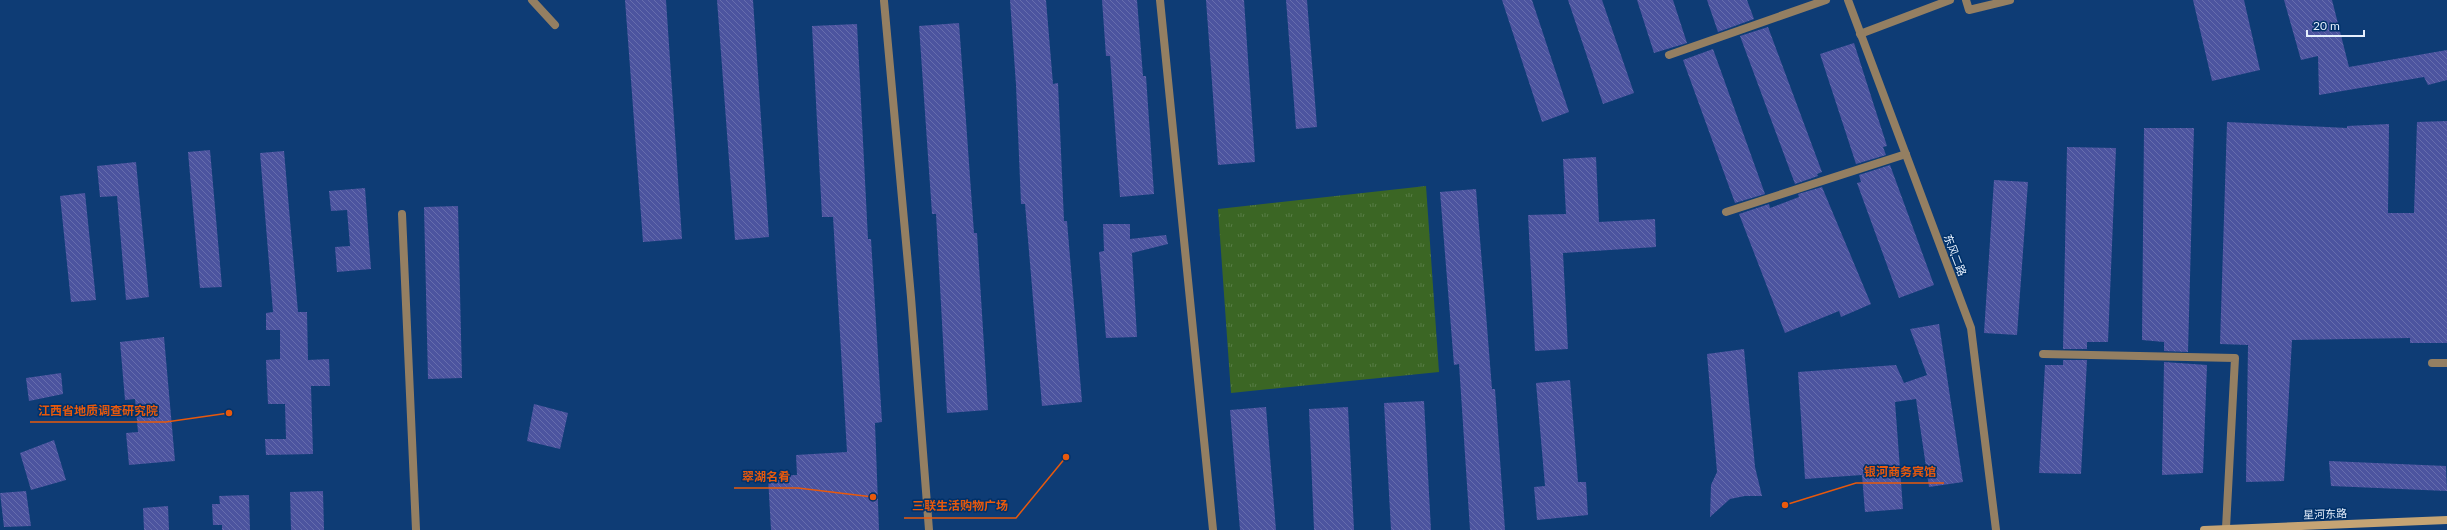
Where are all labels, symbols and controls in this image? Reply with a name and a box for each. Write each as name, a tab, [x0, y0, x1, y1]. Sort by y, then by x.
scale bar	[2307, 12, 2364, 38]
text: 20 m	[2313, 18, 2340, 33]
street label: 东风二路	[1942, 232, 1969, 278]
callout: 江西省地质调查研究院	[30, 398, 166, 422]
text: 江西省地质调查研究院	[38, 403, 158, 418]
callout: 银河商务宾馆	[1856, 459, 1944, 483]
callout: 翠湖名肴	[734, 464, 798, 488]
text: 银河商务宾馆	[1864, 464, 1936, 479]
text: 翠湖名肴	[742, 469, 790, 484]
callout: 三联生活购物广场	[904, 494, 1016, 518]
text: 三联生活购物广场	[912, 498, 1008, 513]
street label: 星河东路	[2303, 506, 2347, 521]

